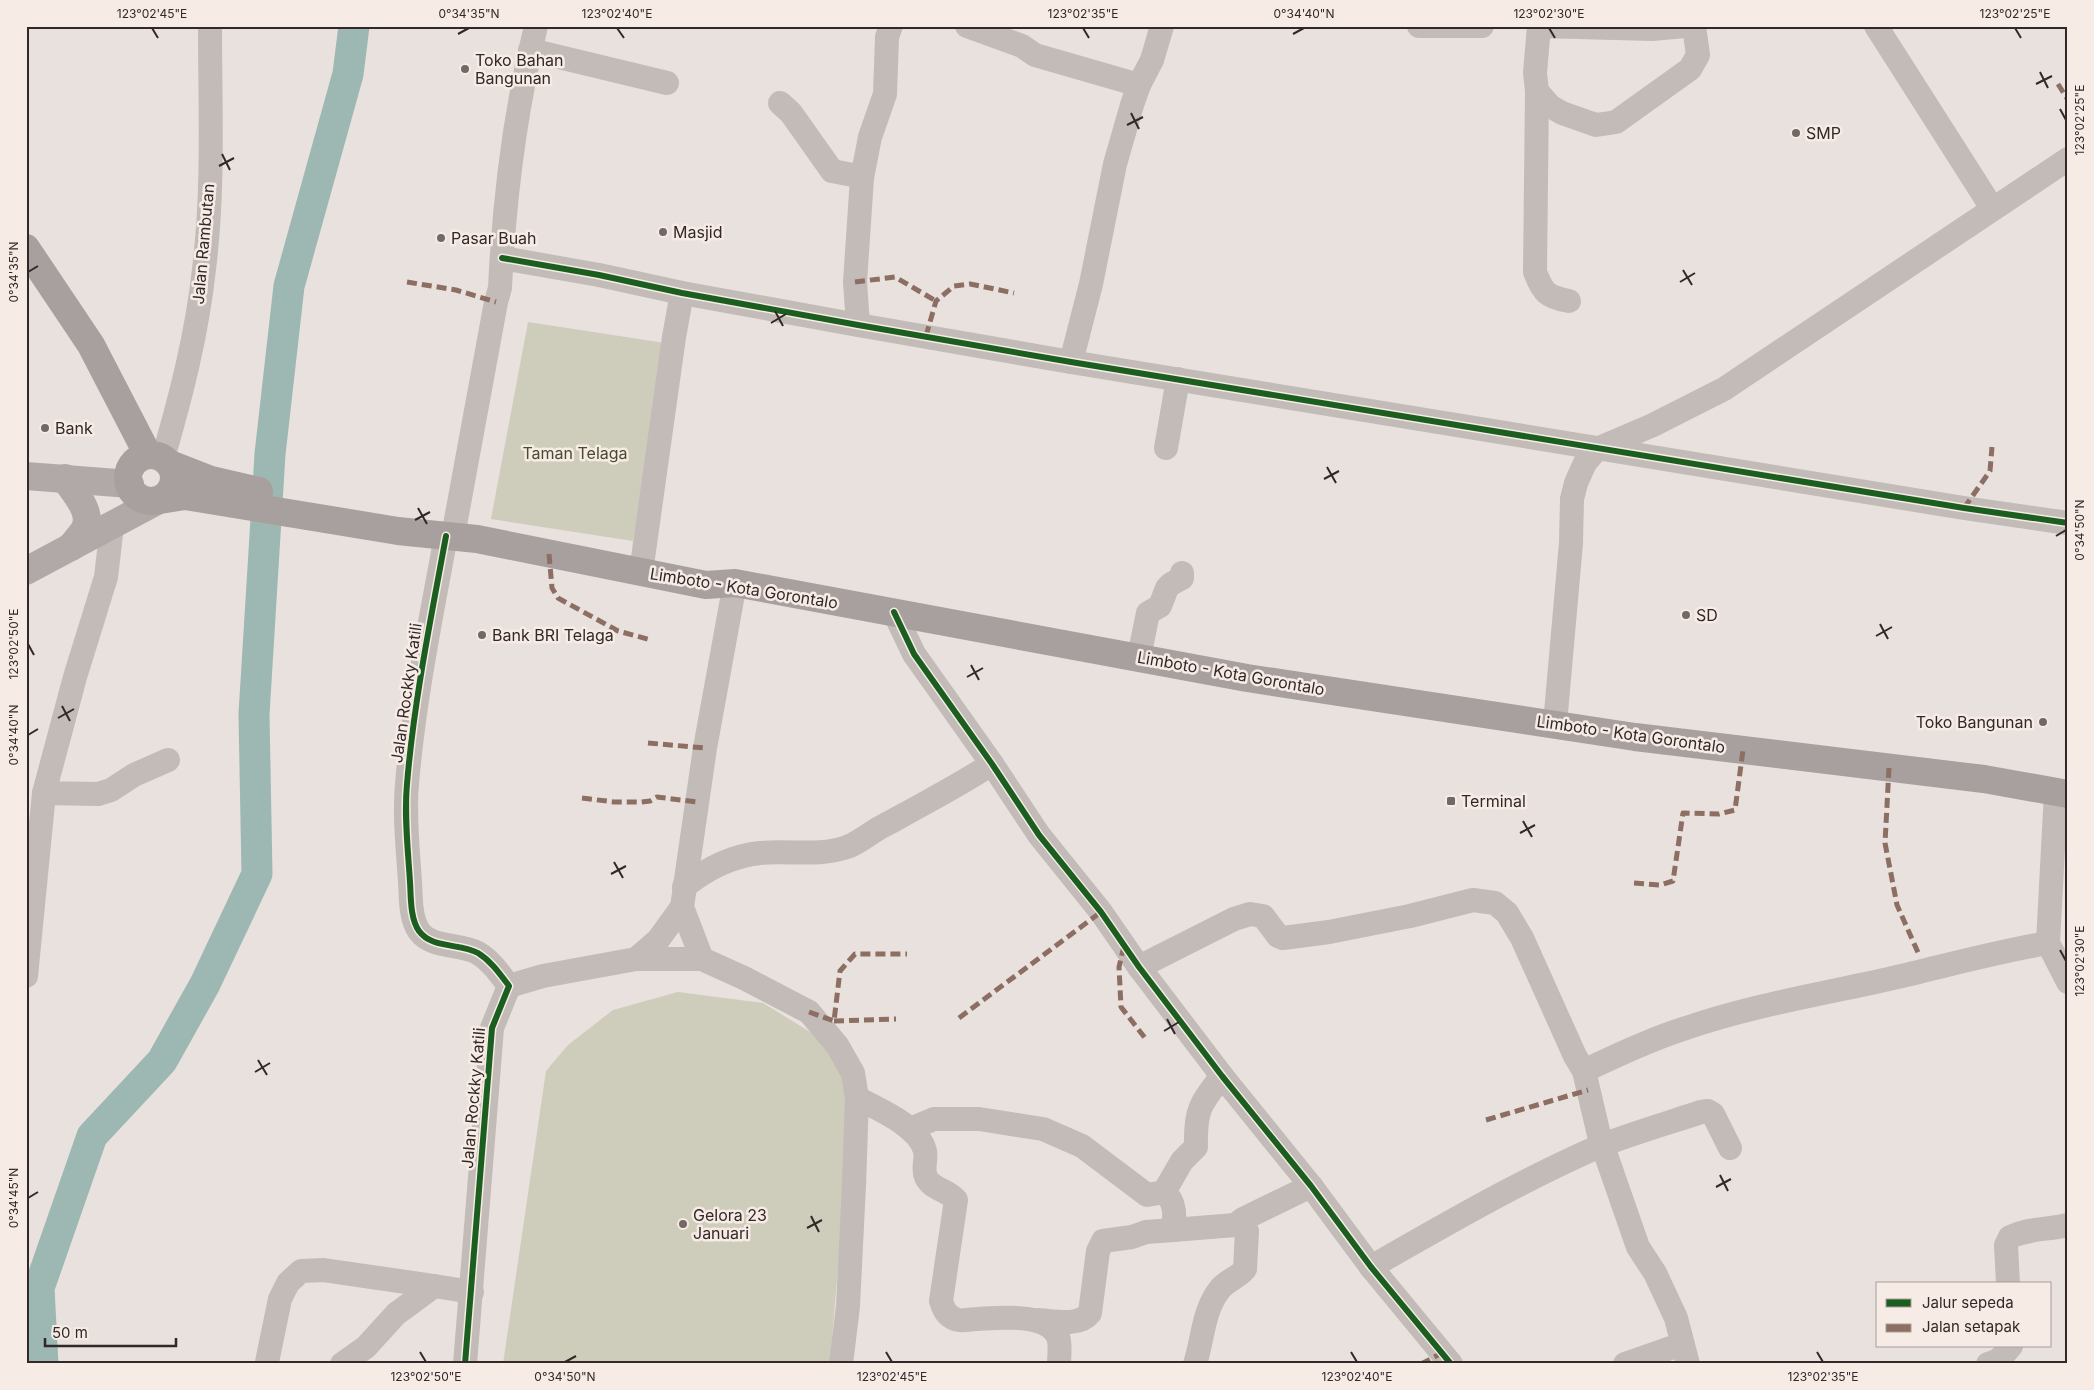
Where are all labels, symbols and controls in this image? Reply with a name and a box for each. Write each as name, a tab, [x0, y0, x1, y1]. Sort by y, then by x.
text: 123°02'45"E	[117, 6, 187, 21]
text: 0°34'35"N	[438, 6, 500, 21]
text: 123°02'40"E	[582, 6, 652, 21]
text: 123°02'35"E	[1048, 6, 1118, 21]
text: 0°34'40"N	[1273, 6, 1335, 21]
text: 123°02'30"E	[1513, 6, 1585, 21]
text: 123°02'25"E	[1980, 6, 2050, 21]
place label: Toko Bahan Bangunan	[475, 50, 564, 88]
marker: Toko Bahan Bangunan	[459, 63, 471, 75]
text: 123°02'25"E	[2072, 85, 2087, 155]
place label: SMP	[1806, 123, 1841, 143]
marker: SMP	[1790, 127, 1802, 139]
street label: Jalan Rambutan	[188, 183, 218, 305]
place label: Masjid	[673, 222, 722, 242]
marker: Masjid	[657, 226, 669, 238]
place label: Pasar Buah	[451, 228, 537, 248]
marker: Pasar Buah	[435, 232, 447, 244]
text: 0°34'35"N	[6, 241, 21, 303]
place label: Bank	[55, 418, 93, 438]
marker: Bank	[39, 422, 51, 434]
park label: Taman Telaga	[522, 443, 628, 463]
text: 0°34'50"N	[2072, 499, 2087, 561]
street label: Limboto - Kota Gorontalo	[649, 563, 839, 613]
place label: SD	[1696, 605, 1718, 625]
text: 123°02'50"E	[6, 608, 21, 680]
marker: SD	[1680, 609, 1692, 621]
street label: Jalan Rockky Katili	[386, 622, 426, 764]
place label: Bank BRI Telaga	[492, 625, 614, 645]
marker: Bank BRI Telaga	[476, 629, 488, 641]
street label: Limboto - Kota Gorontalo	[1136, 647, 1326, 699]
text: 0°34'40"N	[6, 704, 21, 766]
street label: Limboto - Kota Gorontalo	[1536, 711, 1726, 757]
place label: Toko Bangunan	[1916, 712, 2033, 732]
marker: Toko Bangunan	[2037, 716, 2049, 728]
place label: Terminal	[1461, 791, 1526, 811]
marker: Terminal	[1445, 795, 1457, 807]
text: 123°02'30"E	[2072, 925, 2087, 997]
street label: Jalan Rockky Katili	[457, 1027, 489, 1169]
text: 0°34'45"N	[6, 1168, 21, 1228]
place label: Gelora 23 Januari	[693, 1205, 767, 1243]
marker: Gelora 23 Januari	[677, 1218, 689, 1230]
legend	[1876, 1282, 2052, 1348]
text: Jalur sepeda	[1922, 1293, 2014, 1312]
scale bar	[45, 1315, 176, 1347]
text: Jalan setapak	[1922, 1317, 2021, 1336]
text: 50 m	[52, 1323, 88, 1342]
text: 123°02'50"E	[390, 1369, 462, 1384]
text: 0°34'50"N	[534, 1369, 596, 1384]
text: 123°02'45"E	[857, 1369, 927, 1384]
text: 123°02'40"E	[1322, 1369, 1392, 1384]
text: 123°02'35"E	[1788, 1369, 1858, 1384]

